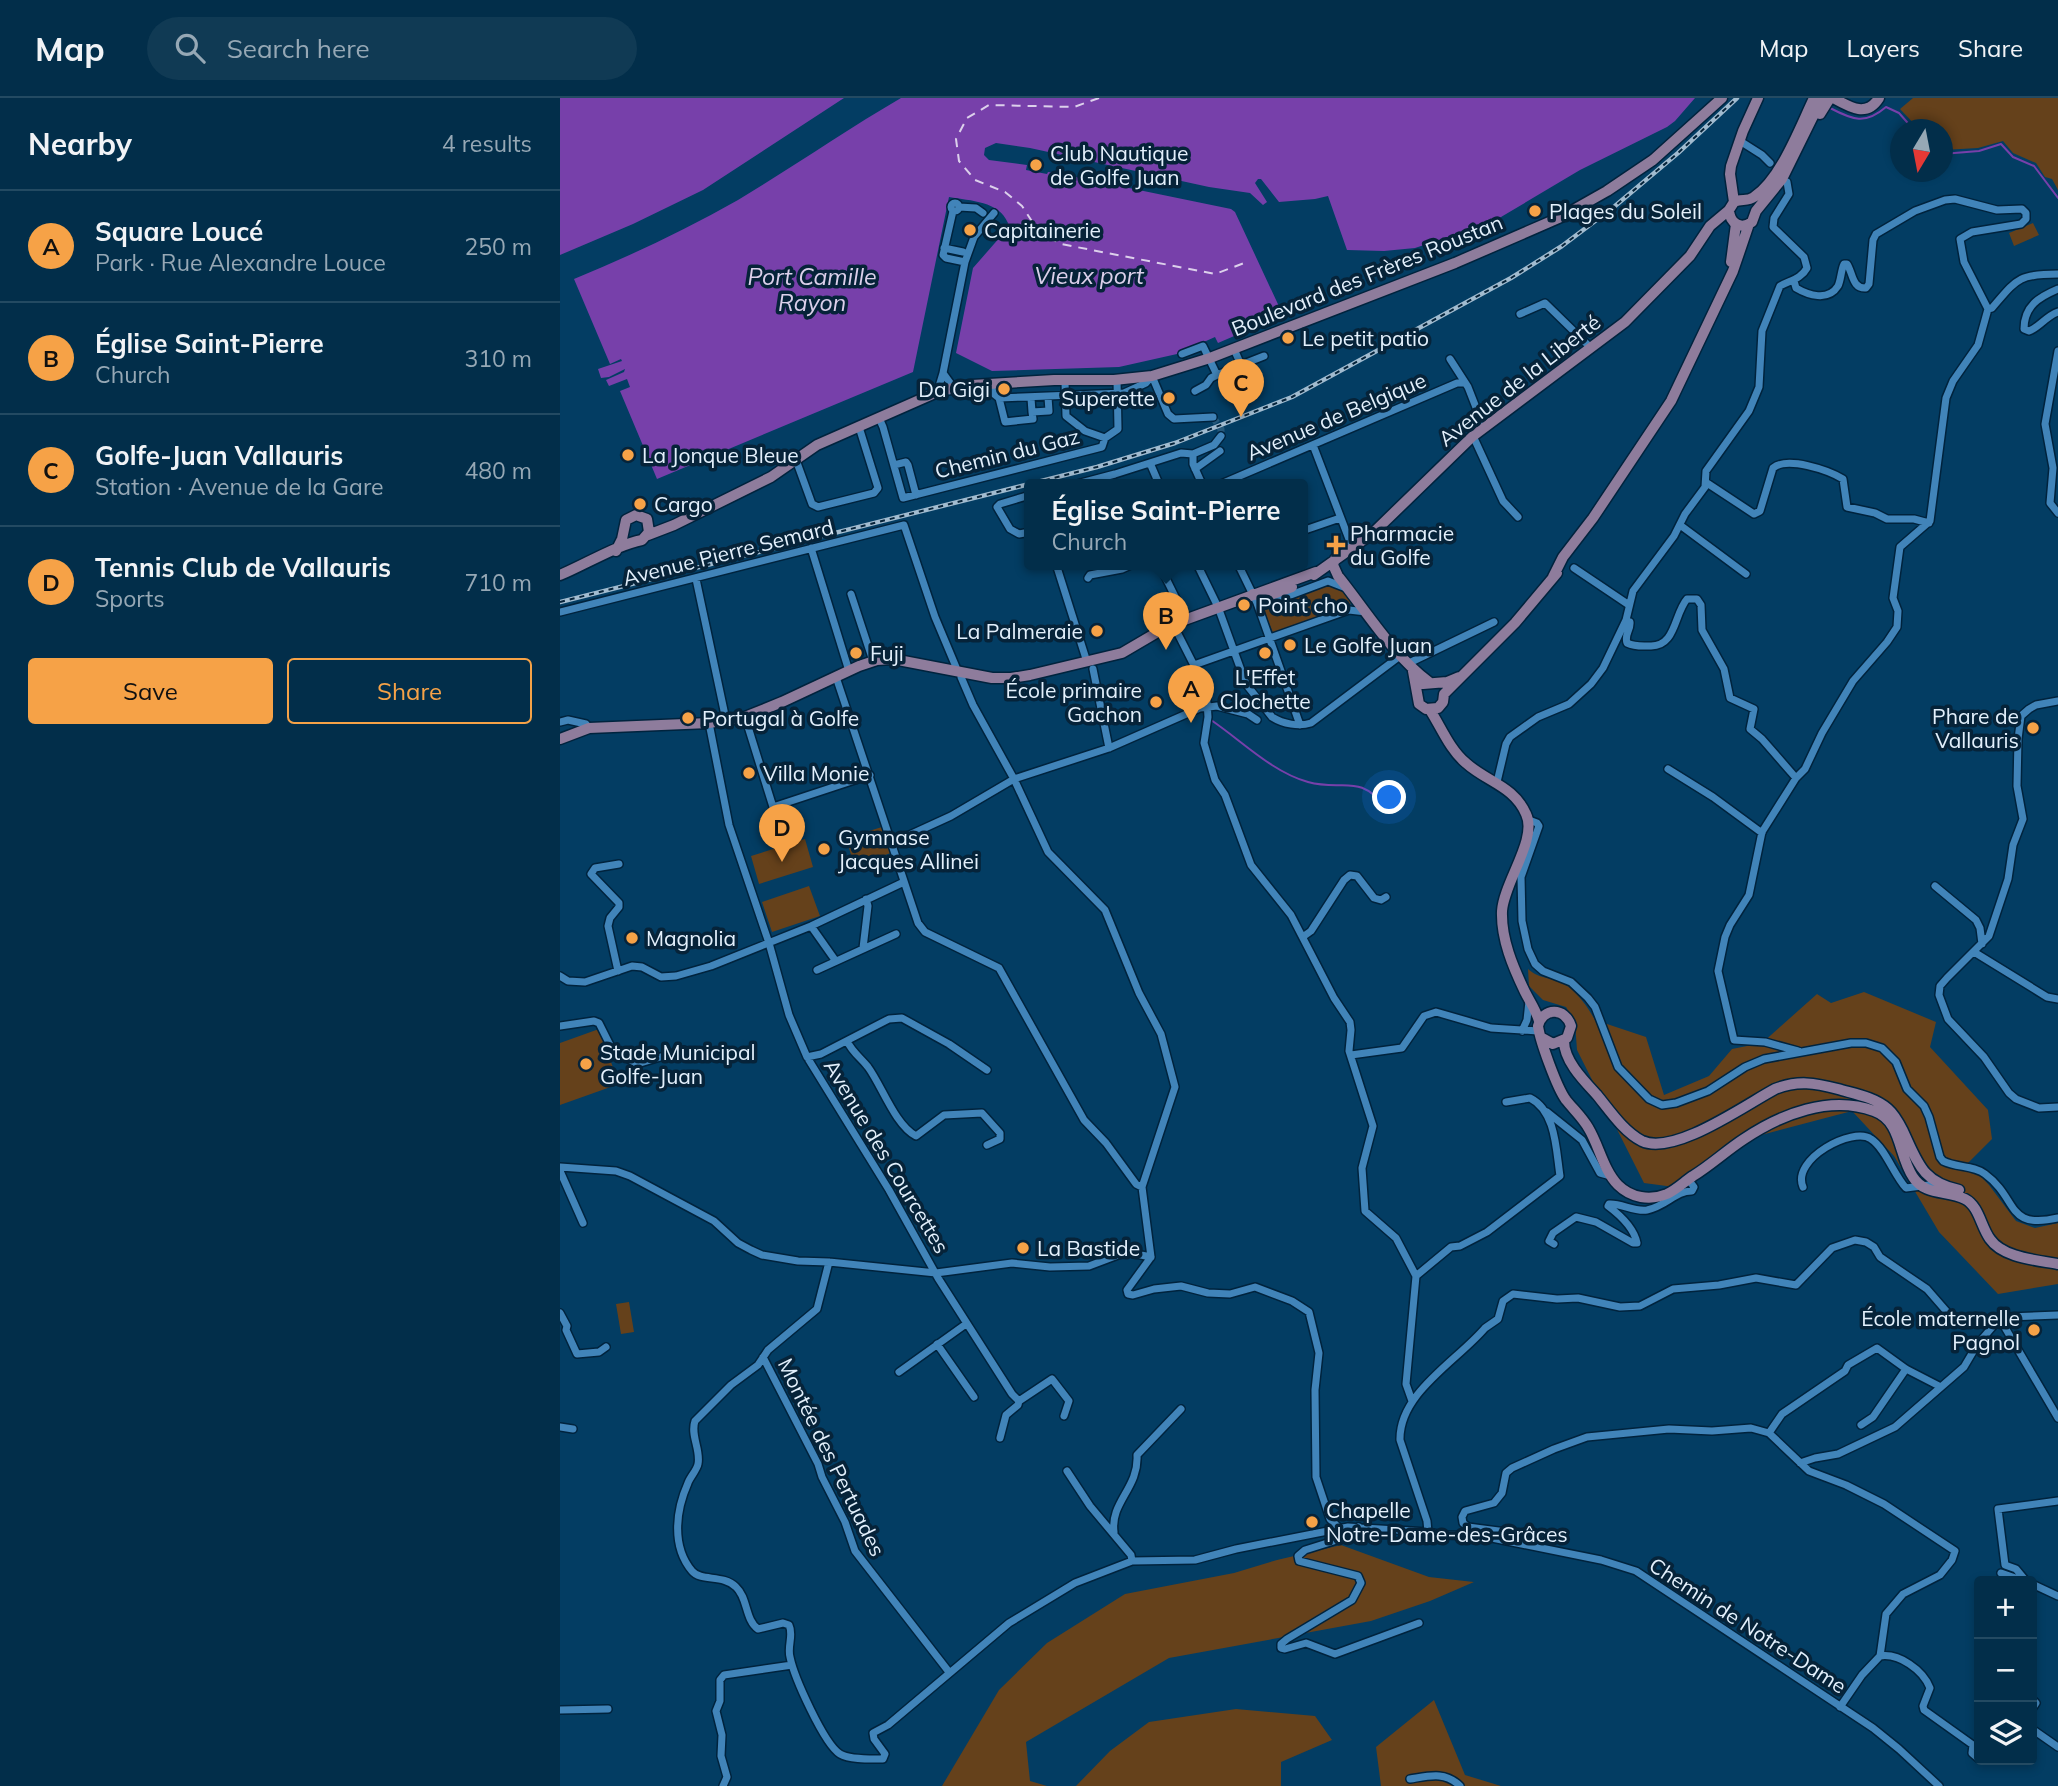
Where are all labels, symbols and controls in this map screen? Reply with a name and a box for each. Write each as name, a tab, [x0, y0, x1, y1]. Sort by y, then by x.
search box	[147, 17, 637, 80]
text: Map	[35, 28, 105, 69]
icon: search	[171, 29, 209, 67]
text: Search here	[227, 32, 370, 65]
text: Map	[1759, 33, 1808, 63]
text: Layers	[1846, 33, 1920, 63]
text: Share	[1958, 33, 2023, 63]
north arrow	[1890, 119, 1953, 182]
text: Nearby	[28, 125, 132, 163]
text: 4 results	[442, 129, 532, 158]
place label: Club Nautique de Golfe Juan	[1050, 140, 1188, 190]
marker: Club Nautique de Golfe Juan	[1028, 157, 1044, 173]
place label: Plages du Soleil	[1549, 198, 1702, 224]
marker: Plages du Soleil	[1527, 203, 1543, 219]
street label: Boulevard des Frères Roustan	[1228, 209, 1506, 341]
text: Square Loucé	[95, 215, 263, 248]
place label: Capitainerie	[984, 217, 1101, 243]
marker: Capitainerie	[962, 222, 978, 238]
text: A	[42, 232, 60, 261]
text: 250 m	[464, 232, 532, 261]
text: Park · Rue Alexandre Louce	[95, 248, 386, 277]
water label: Vieux port	[1034, 261, 1145, 290]
water label: Port Camille Rayon	[748, 262, 876, 317]
street label: Avenue de la Liberté	[1433, 309, 1605, 451]
place label: Le petit patio	[1302, 325, 1429, 351]
text: Église Saint-Pierre	[95, 327, 324, 360]
marker: Le petit patio	[1280, 330, 1296, 346]
text: B	[43, 344, 59, 373]
text: 310 m	[464, 344, 532, 373]
pin: C	[1218, 359, 1264, 417]
text: Church	[95, 360, 171, 389]
street label: Avenue de Belgique	[1242, 366, 1430, 466]
place label: Da Gigi	[918, 376, 990, 402]
marker: Da Gigi	[996, 381, 1012, 397]
place label: Superette	[1061, 385, 1155, 411]
marker: Superette	[1161, 390, 1177, 406]
street label: Chemin du Gaz	[932, 422, 1082, 484]
text: Golfe-Juan Vallauris	[95, 439, 343, 472]
place label: La Jonque Bleue	[642, 442, 799, 468]
marker: La Jonque Bleue	[620, 447, 636, 463]
text: C	[43, 456, 59, 485]
text: 480 m	[464, 456, 532, 485]
text: Station · Avenue de la Gare	[95, 472, 384, 501]
popup	[1024, 479, 1308, 570]
place label: Cargo	[654, 491, 713, 517]
text: Église Saint-Pierre	[1052, 494, 1280, 527]
marker: Cargo	[632, 496, 648, 512]
street label: Avenue Pierre Semard	[620, 513, 836, 591]
place label: Pharmacie du Golfe	[1350, 520, 1454, 570]
text: Church	[1052, 527, 1127, 556]
marker: Pharmacie du Golfe	[1328, 537, 1344, 553]
text: Tennis Club de Vallauris	[95, 551, 391, 584]
text: D	[42, 568, 60, 597]
text: 710 m	[464, 568, 532, 597]
text: Sports	[95, 584, 165, 613]
pin: B	[1143, 592, 1189, 650]
place label: Point cho	[1258, 592, 1348, 618]
marker: Point cho	[1236, 597, 1252, 613]
place label: La Palmeraie	[956, 618, 1083, 644]
marker: La Palmeraie	[1089, 623, 1105, 639]
place label: Le Golfe Juan	[1304, 632, 1432, 658]
marker: Le Golfe Juan	[1282, 637, 1298, 653]
place label: Fuji	[870, 640, 904, 666]
marker: Fuji	[848, 645, 864, 661]
marker: L'Effet Clochette	[1257, 645, 1273, 661]
button: Save	[28, 658, 273, 724]
button: Share	[287, 658, 532, 724]
place label: L'Effet Clochette	[1219, 664, 1311, 714]
pin: A	[1168, 665, 1214, 723]
place label: École primaire Gachon	[1005, 677, 1142, 727]
marker: École primaire Gachon	[1148, 694, 1164, 710]
place label: Phare de Vallauris	[1932, 703, 2019, 753]
place label: Portugal à Golfe	[702, 705, 859, 731]
marker: Portugal à Golfe	[680, 710, 696, 726]
marker: Phare de Vallauris	[2025, 720, 2041, 736]
place label: Villa Monie	[763, 760, 869, 786]
marker: Villa Monie	[741, 765, 757, 781]
your location	[1372, 780, 1406, 814]
pin: D	[759, 804, 805, 862]
place label: Gymnase Jacques Allinei	[838, 824, 979, 874]
marker: Gymnase Jacques Allinei	[816, 841, 832, 857]
place label: Magnolia	[646, 925, 736, 951]
marker: Magnolia	[624, 930, 640, 946]
place label: Stade Municipal Golfe-Juan	[600, 1039, 756, 1089]
street label: Avenue des Courcettes	[819, 1054, 955, 1258]
marker: Stade Municipal Golfe-Juan	[578, 1056, 594, 1072]
place label: La Bastide	[1037, 1235, 1140, 1261]
marker: La Bastide	[1015, 1240, 1031, 1256]
place label: École maternelle Pagnol	[1861, 1305, 2020, 1355]
marker: École maternelle Pagnol	[2026, 1322, 2042, 1338]
street label: Montée des Pertuades	[773, 1354, 891, 1560]
place label: Chapelle Notre-Dame-des-Grâces	[1326, 1497, 1568, 1547]
marker: Chapelle Notre-Dame-des-Grâces	[1304, 1514, 1320, 1530]
street label: Chemin de Notre-Dame	[1644, 1551, 1852, 1699]
map controls	[1974, 1576, 2037, 1765]
button: +	[1974, 1576, 2037, 1639]
button: −	[1974, 1639, 2037, 1702]
button: layers	[1974, 1702, 2037, 1765]

